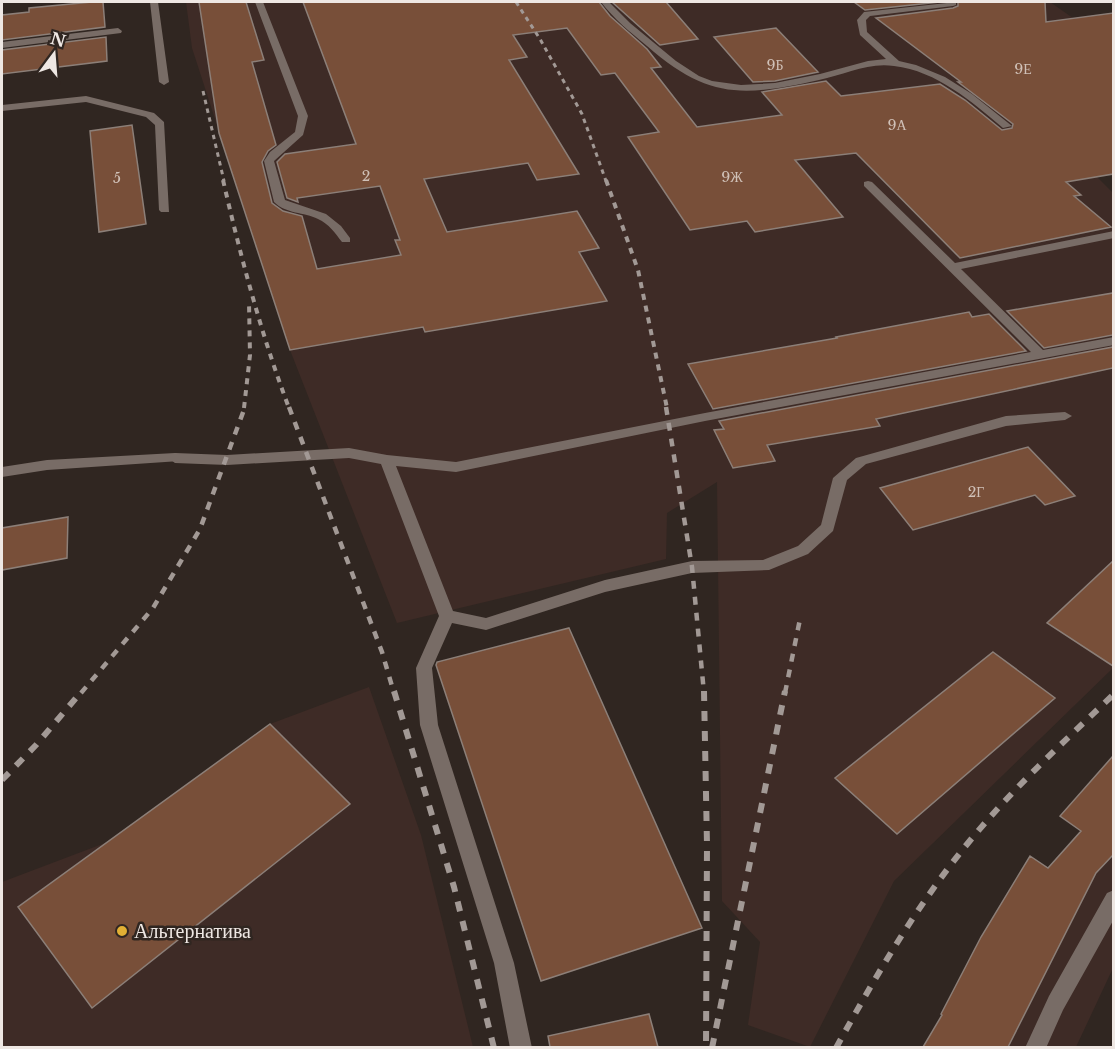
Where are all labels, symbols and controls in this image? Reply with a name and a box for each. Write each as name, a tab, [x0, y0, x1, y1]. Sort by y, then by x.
north arrow	[24, 24, 84, 84]
text: N	[48, 28, 68, 51]
house number: 9Б	[766, 56, 784, 74]
house number: 9Е	[1014, 60, 1032, 78]
house number: 9А	[887, 116, 907, 134]
house number: 2	[362, 167, 370, 185]
house number: 9Ж	[721, 168, 743, 186]
house number: 5	[113, 169, 121, 187]
house number: 2Г	[968, 483, 984, 501]
place label: Альтернатива	[134, 919, 251, 943]
marker: Альтернатива	[115, 924, 129, 938]

